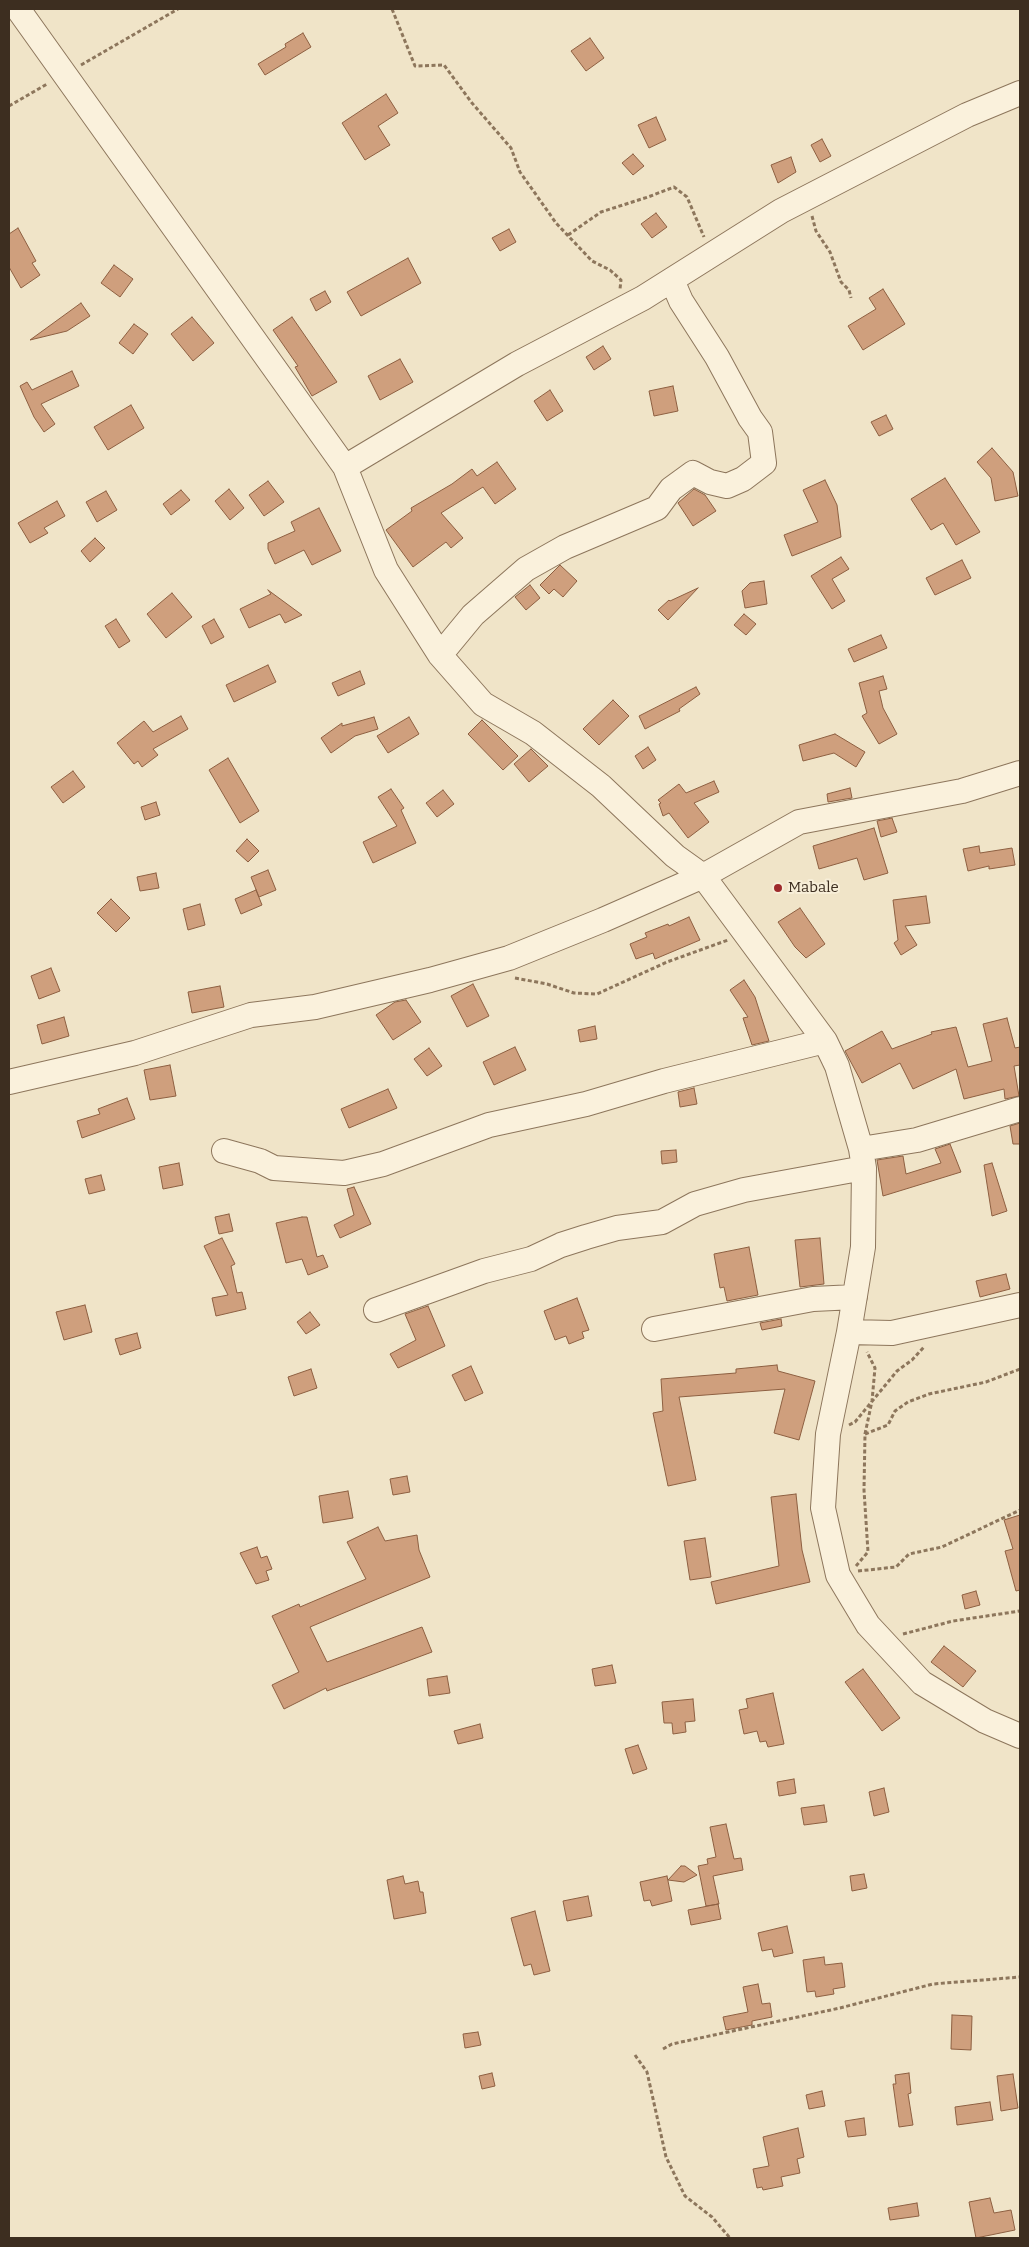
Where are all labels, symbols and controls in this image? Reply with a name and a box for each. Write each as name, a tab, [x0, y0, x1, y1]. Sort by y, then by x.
place label: Mabale	[788, 879, 839, 897]
marker: Mabale	[772, 882, 784, 894]

